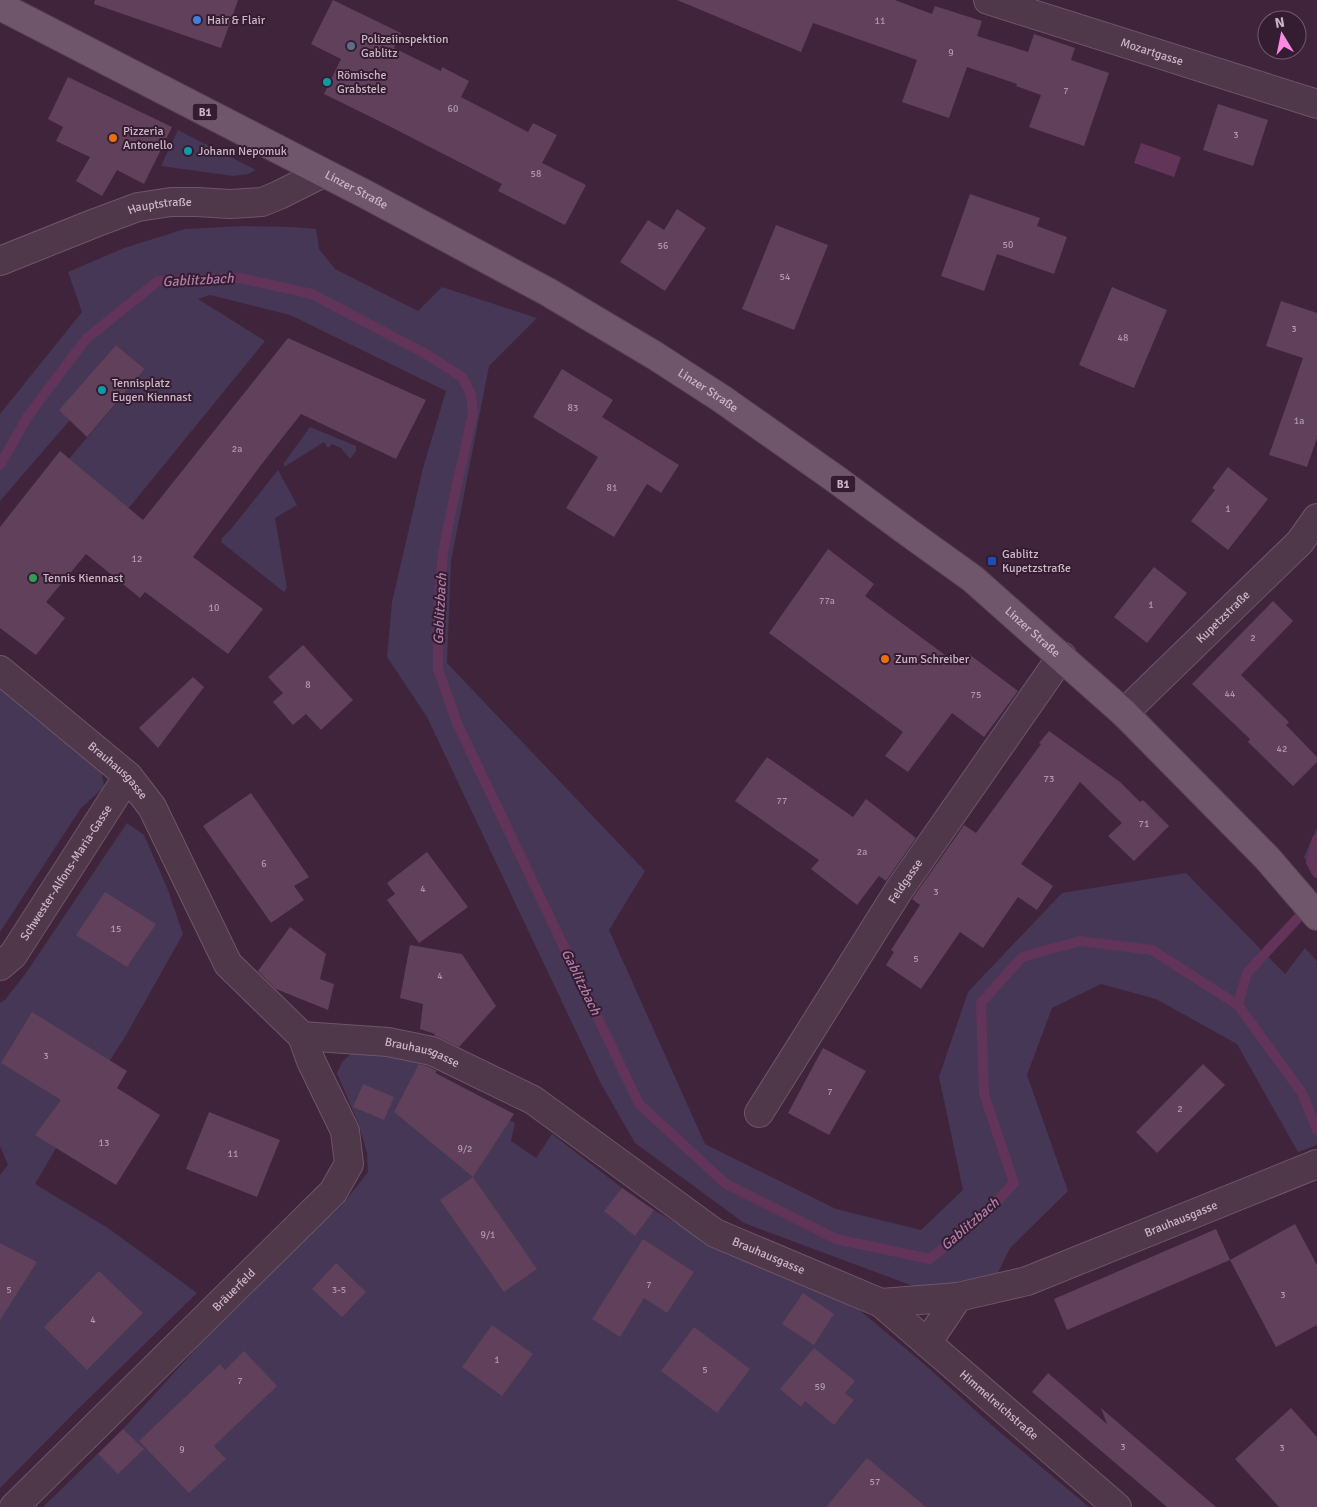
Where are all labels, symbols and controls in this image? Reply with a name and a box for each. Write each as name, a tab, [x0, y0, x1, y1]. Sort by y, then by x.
north arrow	[1257, 10, 1307, 60]
place label: Hair & Flair	[207, 13, 266, 28]
text: N	[1274, 13, 1286, 32]
marker: Hair & Flair	[191, 14, 203, 26]
house number: 11	[875, 15, 885, 27]
place label: Polizeiinspektion Gablitz	[361, 32, 449, 61]
street label: Mozartgasse	[1119, 35, 1185, 69]
marker: Polizeiinspektion Gablitz	[345, 40, 357, 52]
house number: 9	[948, 47, 954, 59]
place label: Römische Grabstele	[337, 68, 387, 97]
marker: Römische Grabstele	[321, 76, 333, 88]
house number: 7	[1063, 85, 1069, 97]
house number: 60	[448, 103, 458, 115]
road number: B1	[192, 104, 218, 120]
place label: Pizzeria Antonello	[123, 124, 173, 153]
house number: 3	[1233, 129, 1239, 141]
marker: Pizzeria Antonello	[107, 132, 119, 144]
place label: Johann Nepomuk	[198, 144, 287, 159]
marker: Johann Nepomuk	[182, 145, 194, 157]
street label: Linzer Straße	[322, 167, 391, 212]
house number: 58	[531, 168, 541, 180]
street label: Hauptstraße	[125, 194, 192, 218]
house number: 50	[1003, 239, 1013, 251]
house number: 56	[658, 240, 668, 252]
water label: Gablitzbach	[162, 270, 234, 290]
house number: 54	[780, 271, 791, 283]
house number: 3	[1291, 323, 1297, 335]
house number: 48	[1118, 332, 1128, 344]
street label: Linzer Straße	[675, 365, 741, 416]
place label: Tennisplatz Eugen Kiennast	[112, 376, 192, 405]
marker: Tennisplatz Eugen Kiennast	[96, 384, 108, 396]
house number: 83	[568, 402, 578, 414]
house number: 1a	[1294, 415, 1304, 427]
house number: 2a	[232, 443, 242, 455]
road number: B1	[830, 476, 856, 492]
house number: 81	[607, 482, 617, 494]
house number: 1	[1225, 503, 1231, 515]
place label: Gablitz Kupetzstraße	[1002, 547, 1071, 576]
house number: 12	[132, 553, 142, 565]
marker: Gablitz Kupetzstraße	[986, 555, 998, 567]
place label: Tennis Kiennast	[43, 571, 123, 586]
marker: Tennis Kiennast	[27, 572, 39, 584]
water label: Gablitzbach	[430, 573, 450, 645]
street label: Kupetzstraße	[1193, 587, 1253, 646]
house number: 77a	[819, 595, 835, 607]
house number: 1	[1148, 599, 1154, 611]
house number: 10	[209, 602, 219, 614]
street label: Linzer Straße	[1002, 603, 1063, 660]
house number: 2	[1250, 632, 1256, 644]
place label: Zum Schreiber	[895, 652, 970, 667]
marker: Zum Schreiber	[879, 653, 891, 665]
house number: 8	[305, 679, 311, 691]
house number: 44	[1225, 688, 1236, 700]
house number: 75	[971, 689, 981, 701]
street label: Brauhausgasse	[85, 738, 151, 802]
house number: 42	[1277, 743, 1287, 755]
house number: 73	[1044, 773, 1054, 785]
house number: 77	[777, 795, 787, 807]
street label: Schwester-Alfons-Maria-Gasse	[17, 802, 115, 943]
house number: 71	[1139, 818, 1149, 830]
house number: 2a	[857, 846, 867, 858]
street label: Feldgasse	[885, 856, 926, 906]
house number: 6	[261, 858, 267, 870]
house number: 4	[420, 883, 426, 895]
house number: 3	[933, 886, 939, 898]
house number: 15	[111, 923, 121, 935]
water label: Gablitzbach	[558, 946, 604, 1018]
house number: 5	[913, 953, 919, 965]
house number: 4	[437, 970, 443, 982]
street label: Brauhausgasse	[383, 1034, 462, 1071]
house number: 3	[43, 1050, 49, 1062]
house number: 7	[827, 1086, 833, 1098]
house number: 2	[1177, 1103, 1183, 1115]
house number: 13	[99, 1137, 109, 1149]
house number: 9/2	[457, 1143, 473, 1155]
house number: 11	[228, 1148, 238, 1160]
water label: Gablitzbach	[938, 1194, 1003, 1254]
street label: Brauhausgasse	[1142, 1197, 1220, 1240]
house number: 9/1	[480, 1229, 496, 1241]
street label: Brauhausgasse	[730, 1234, 807, 1278]
street label: Bräuerfeld	[209, 1265, 259, 1314]
house number: 7	[646, 1279, 652, 1291]
house number: 5	[6, 1284, 12, 1296]
house number: 3-5	[332, 1284, 346, 1296]
house number: 3	[1280, 1289, 1286, 1301]
house number: 4	[90, 1314, 96, 1326]
house number: 1	[494, 1354, 500, 1366]
house number: 5	[702, 1364, 708, 1376]
street label: Himmelreichstraße	[957, 1367, 1041, 1443]
house number: 7	[237, 1375, 243, 1387]
house number: 59	[815, 1381, 825, 1393]
house number: 3	[1120, 1441, 1126, 1453]
house number: 3	[1279, 1442, 1285, 1454]
house number: 9	[179, 1444, 185, 1456]
house number: 57	[870, 1476, 880, 1488]

